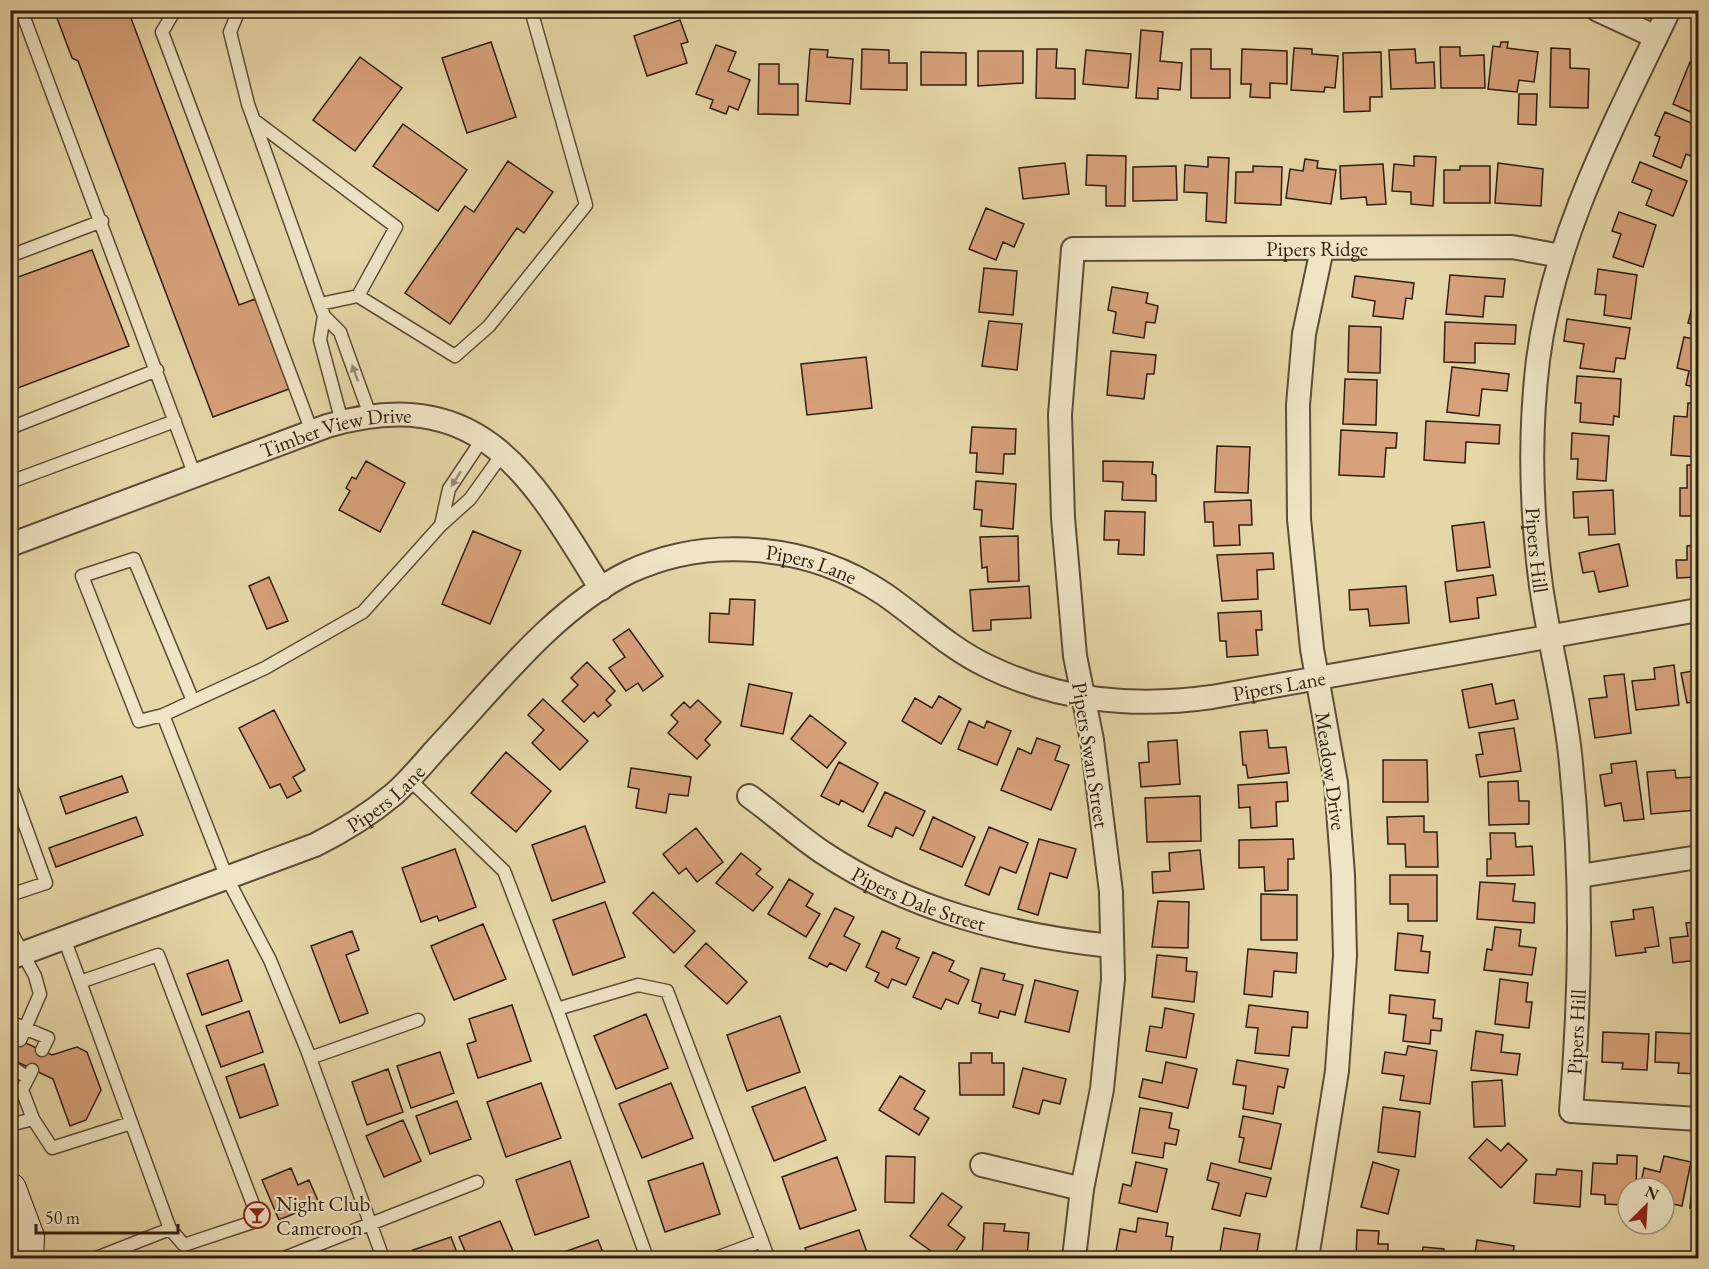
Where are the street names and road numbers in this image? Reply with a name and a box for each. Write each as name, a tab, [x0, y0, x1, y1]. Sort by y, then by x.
street label: Pipers Ridge	[1266, 234, 1368, 262]
street label: Timber View Drive	[256, 401, 412, 464]
street label: Pipers Hill	[1520, 506, 1555, 595]
street label: Pipers Lane	[764, 538, 862, 590]
street label: Pipers Lane	[1230, 663, 1327, 707]
street label: Pipers Swan Street	[1066, 680, 1116, 830]
street label: Meadow Drive	[1309, 710, 1353, 832]
street label: Pipers Lane	[341, 758, 430, 838]
street label: Pipers Dale Street	[847, 860, 989, 937]
street label: Pipers Hill	[1560, 988, 1592, 1076]

